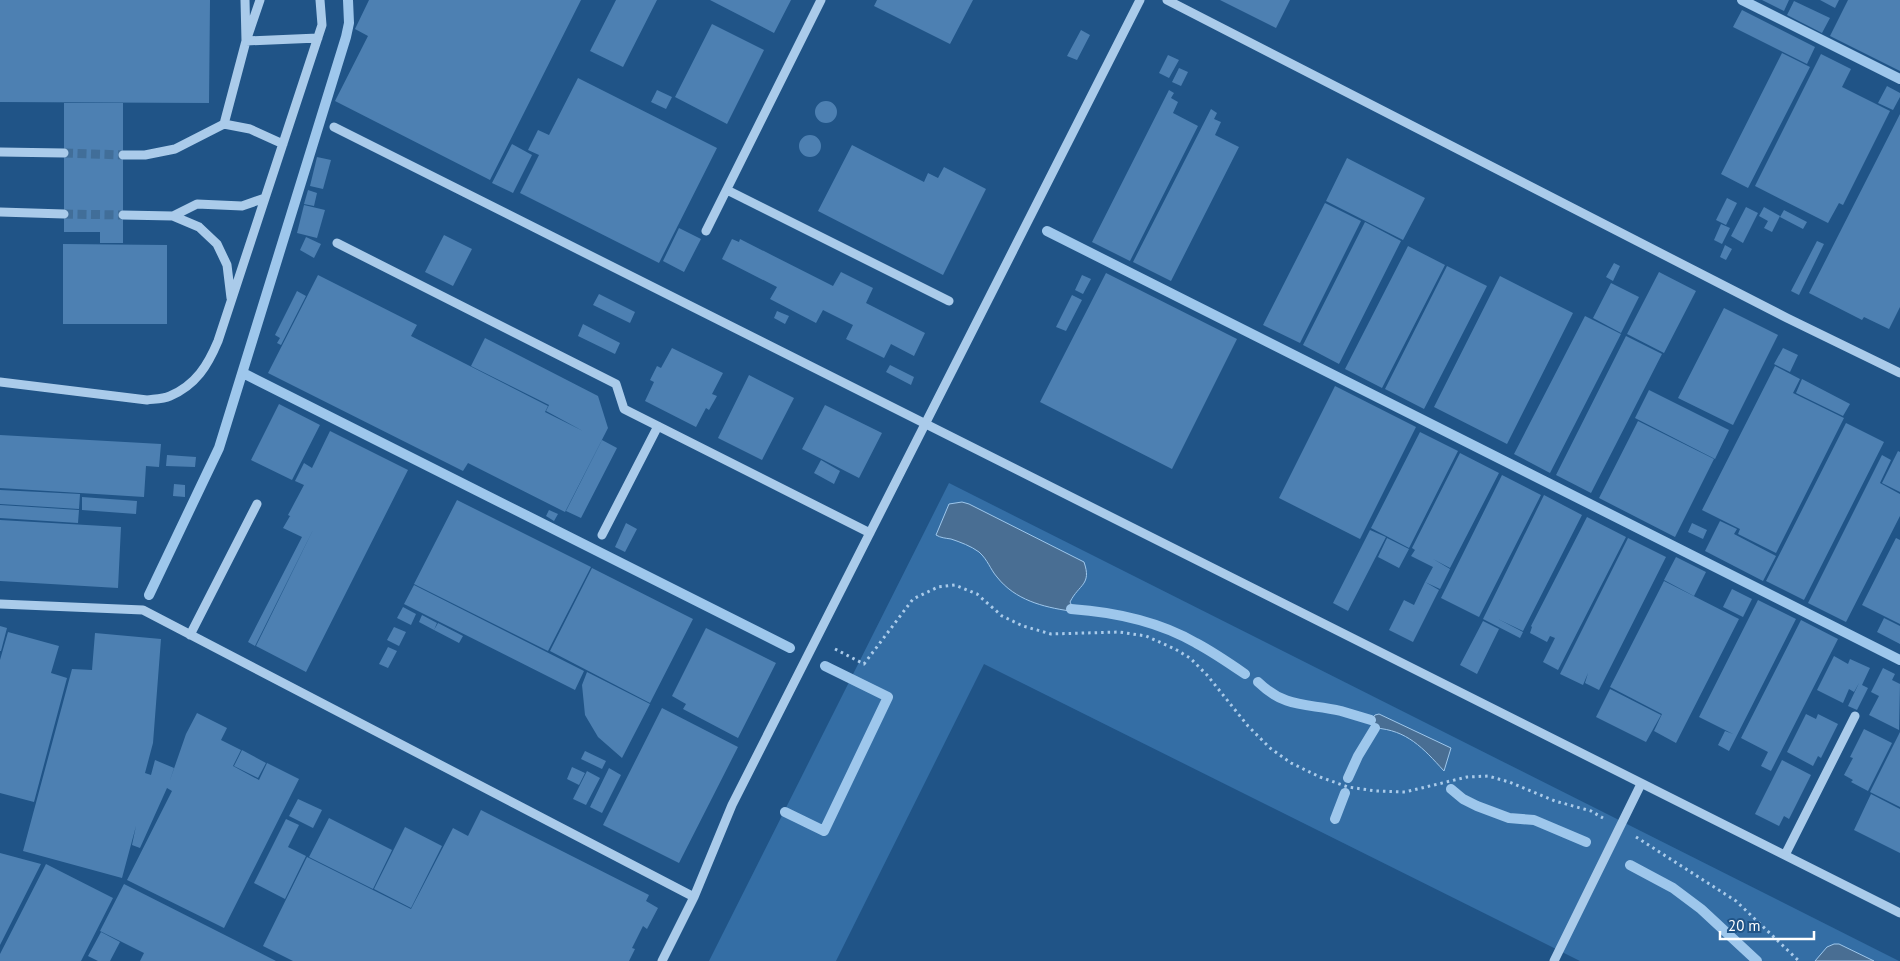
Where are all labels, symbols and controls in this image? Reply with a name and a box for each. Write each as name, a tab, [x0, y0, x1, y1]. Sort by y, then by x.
scale bar	[1720, 908, 1814, 940]
text: 20 m	[1728, 916, 1761, 935]

